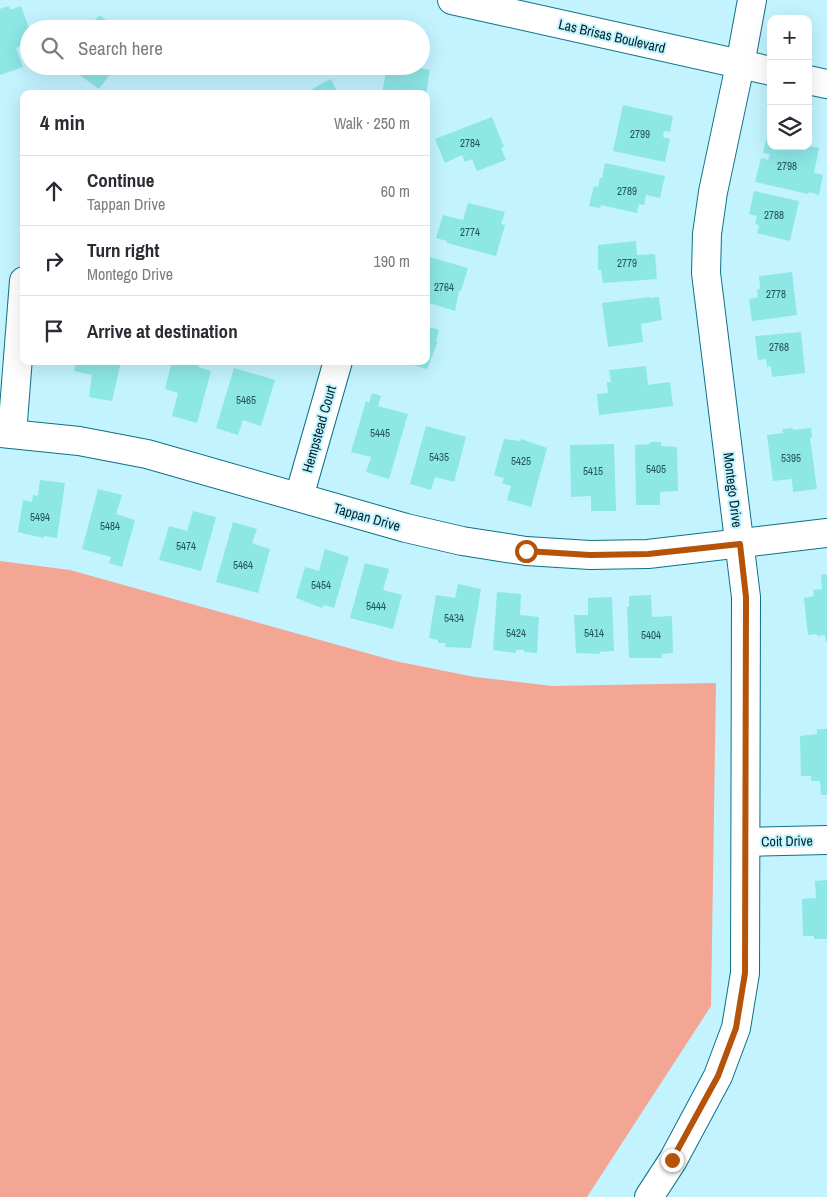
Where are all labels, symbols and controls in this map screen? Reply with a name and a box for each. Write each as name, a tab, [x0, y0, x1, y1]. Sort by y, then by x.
street label: Las Brisas Boulevard	[557, 15, 667, 57]
map controls	[767, 15, 812, 150]
button: +	[767, 15, 812, 60]
search box	[20, 20, 430, 75]
icon: search	[38, 34, 66, 62]
text: Search here	[78, 35, 163, 61]
button: −	[767, 60, 812, 105]
button: layers	[767, 105, 812, 150]
text: 4 min	[40, 108, 85, 137]
text: Walk · 250 m	[334, 112, 410, 134]
house number: 2799	[630, 127, 650, 141]
house number: 2784	[460, 136, 480, 150]
house number: 2798	[777, 159, 797, 173]
text: Continue	[87, 167, 155, 193]
icon: ahead	[40, 177, 68, 205]
text: 60 m	[381, 180, 410, 202]
house number: 2789	[617, 184, 637, 198]
text: Tappan Drive	[87, 193, 165, 215]
house number: 2788	[764, 208, 784, 222]
house number: 2774	[460, 225, 480, 239]
text: Turn right	[87, 237, 159, 263]
icon: right	[40, 247, 68, 275]
text: 190 m	[374, 250, 410, 272]
house number: 2779	[617, 256, 637, 270]
text: Montego Drive	[87, 263, 173, 285]
house number: 2764	[434, 280, 454, 294]
house number: 2778	[766, 287, 786, 301]
icon: arrive	[40, 317, 68, 345]
text: Arrive at destination	[87, 318, 238, 344]
house number: 2768	[769, 340, 789, 354]
street label: Hempstead Court	[298, 383, 340, 475]
house number: 5465	[236, 393, 256, 407]
house number: 5445	[370, 426, 390, 440]
house number: 5435	[429, 450, 449, 464]
house number: 5395	[781, 451, 801, 465]
street label: Montego Drive	[719, 452, 747, 528]
house number: 5425	[511, 454, 531, 468]
house number: 5405	[646, 462, 666, 476]
house number: 5415	[583, 464, 603, 478]
street label: Tappan Drive	[332, 499, 402, 535]
house number: 5494	[30, 510, 50, 524]
house number: 5484	[100, 519, 120, 533]
house number: 5474	[176, 539, 196, 553]
route start	[515, 540, 538, 563]
house number: 5464	[233, 558, 253, 572]
house number: 5454	[311, 578, 331, 592]
house number: 5444	[366, 599, 386, 613]
house number: 5434	[444, 611, 464, 625]
house number: 5424	[506, 626, 526, 640]
house number: 5414	[584, 626, 604, 640]
house number: 5404	[641, 628, 661, 642]
street label: Coit Drive	[761, 832, 813, 850]
route end	[661, 1149, 684, 1172]

